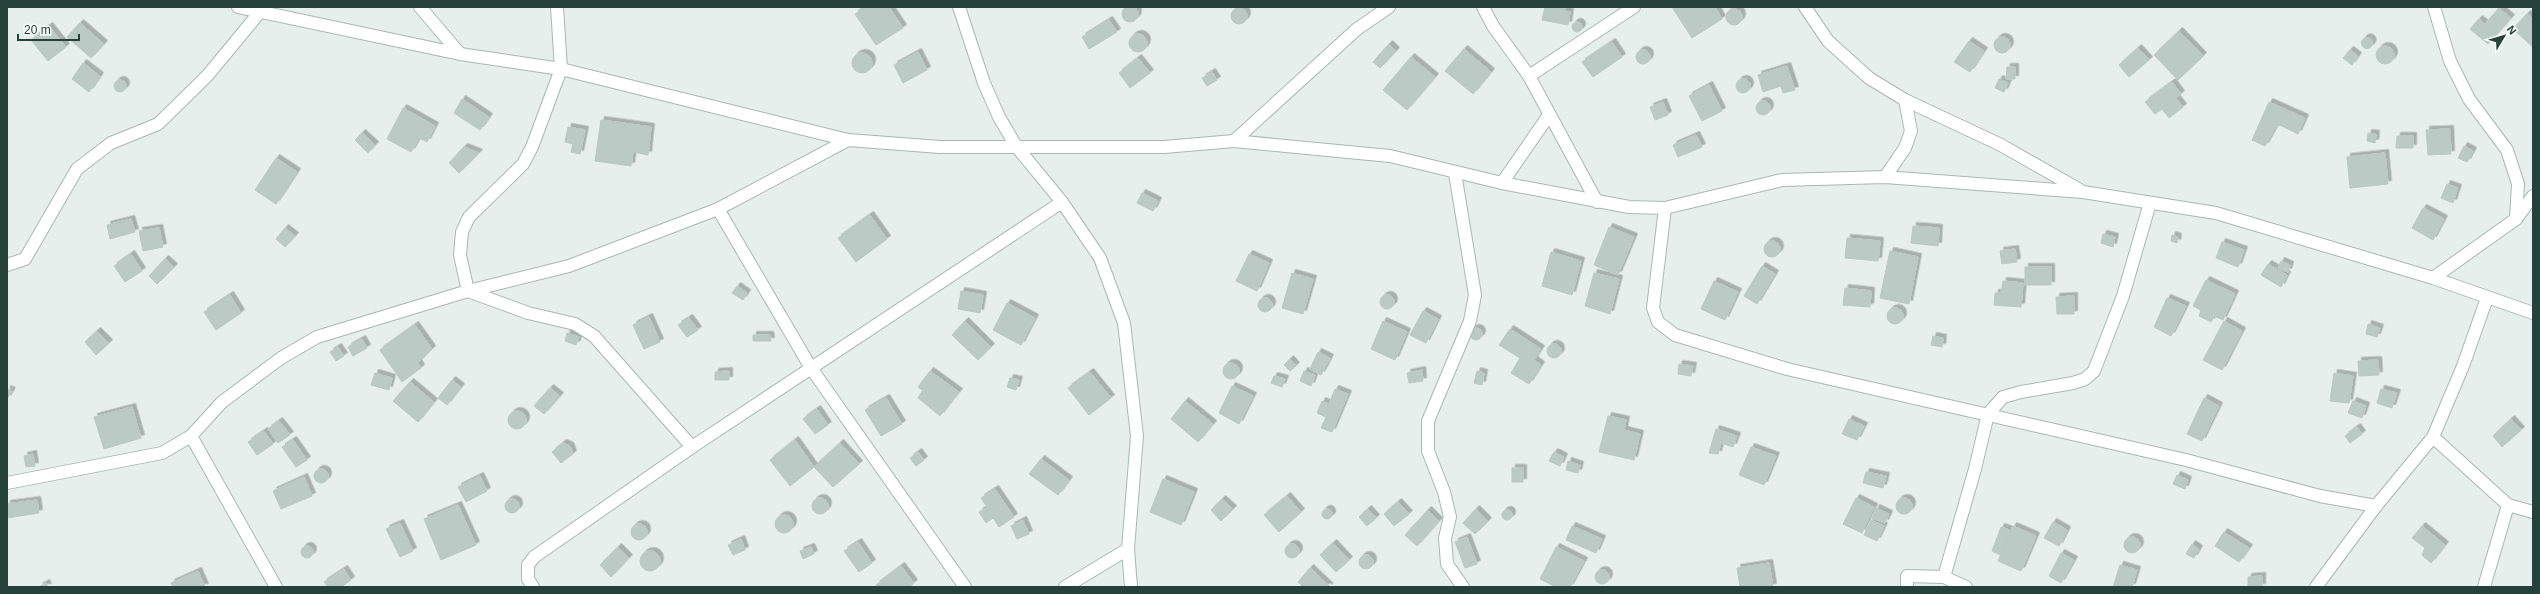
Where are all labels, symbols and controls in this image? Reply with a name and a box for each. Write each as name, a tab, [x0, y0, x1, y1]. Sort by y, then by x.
scale bar	[18, 16, 79, 42]
north arrow	[2484, 16, 2524, 56]
text: 20 m	[24, 23, 51, 37]
text: N	[2505, 23, 2519, 37]

